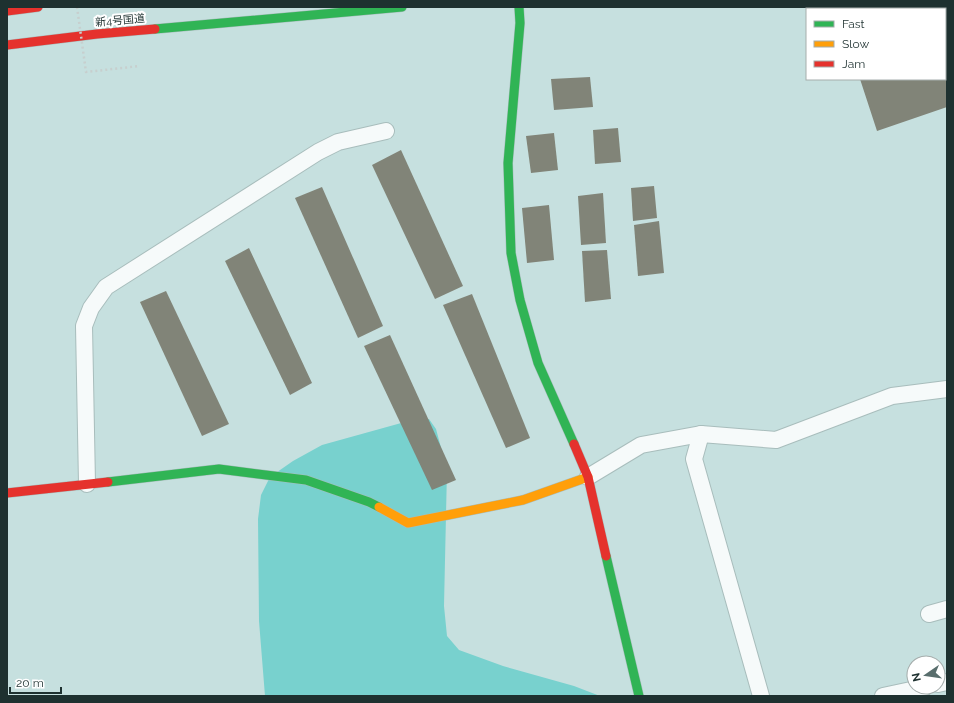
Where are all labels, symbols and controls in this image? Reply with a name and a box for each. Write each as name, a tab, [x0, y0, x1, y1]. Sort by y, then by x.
legend	[806, 8, 946, 80]
street label: 新4号国道	[95, 12, 146, 29]
text: Fast	[842, 17, 865, 31]
text: Slow	[842, 37, 869, 51]
text: Jam	[842, 57, 865, 71]
north arrow	[906, 655, 946, 695]
scale bar	[10, 669, 61, 695]
text: N	[909, 672, 924, 683]
text: 20 m	[16, 676, 44, 690]

